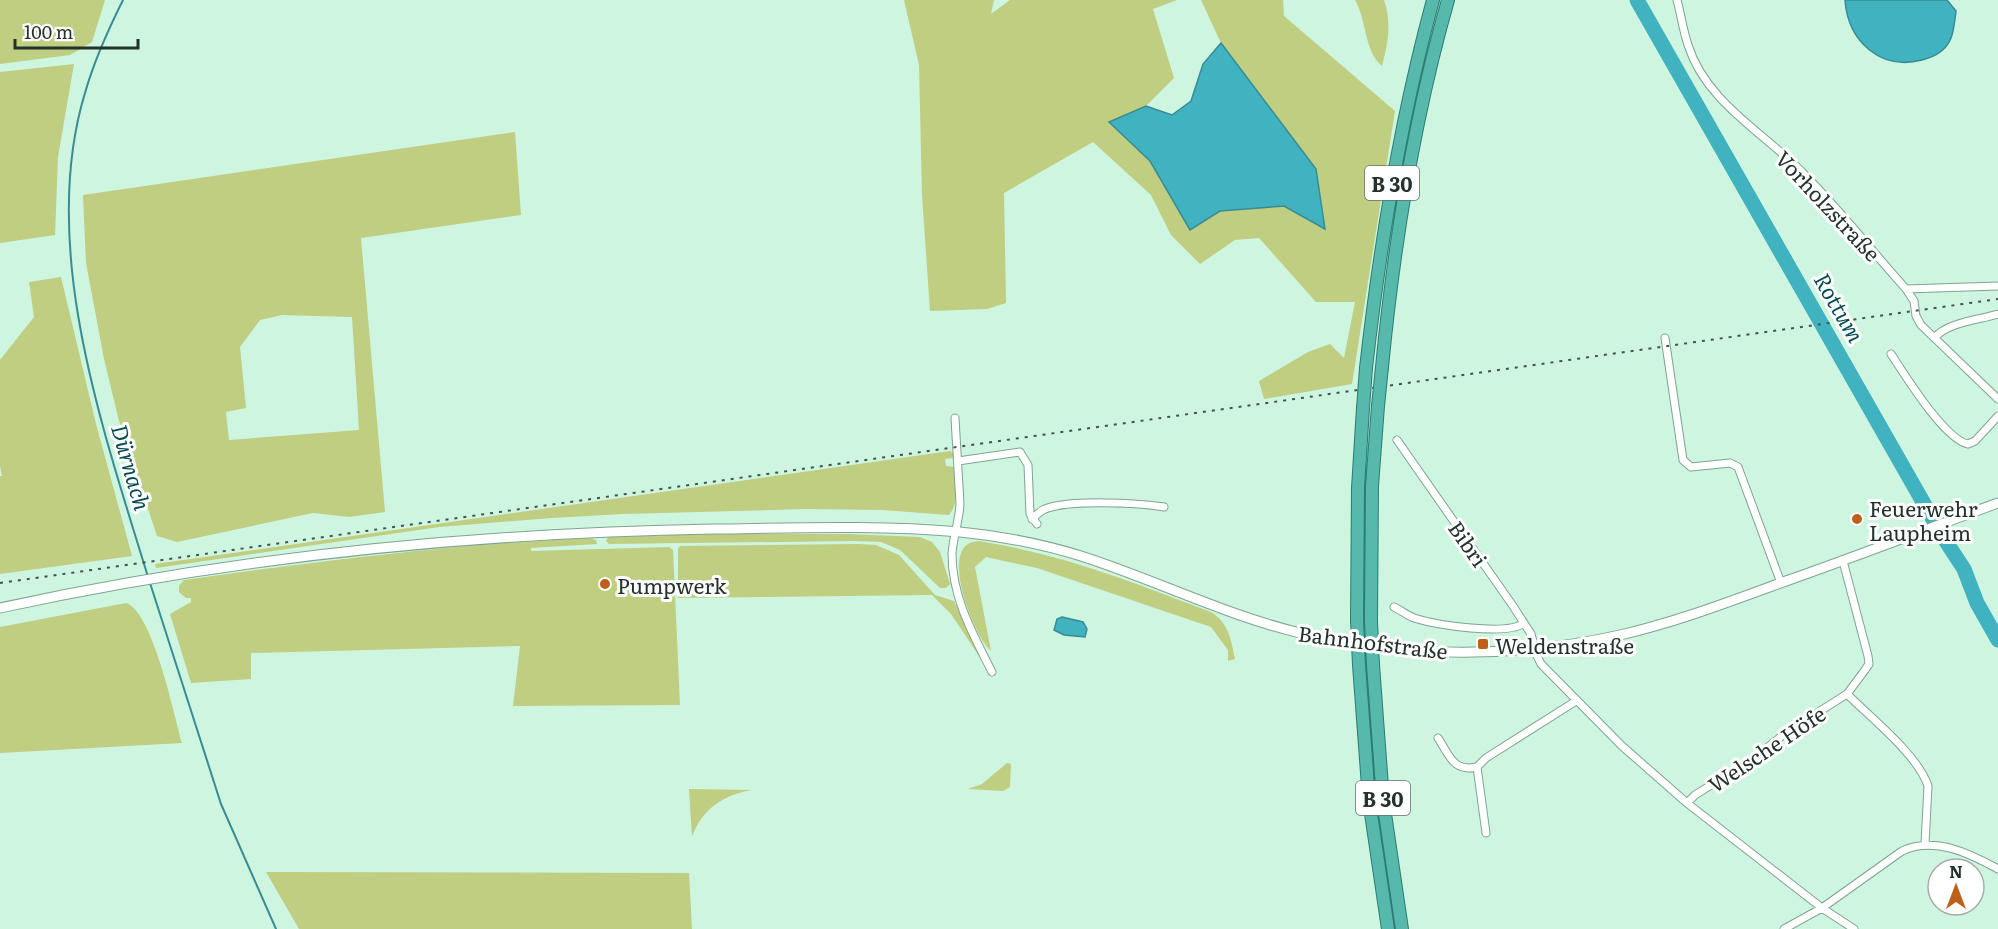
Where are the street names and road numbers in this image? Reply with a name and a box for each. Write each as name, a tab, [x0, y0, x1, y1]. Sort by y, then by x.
street label: Vorholzstraße	[1769, 143, 1889, 267]
road number: B 30	[1365, 166, 1419, 200]
street label: Bibri	[1442, 514, 1496, 572]
street label: Bahnhofstraße	[1296, 616, 1450, 666]
street label: Welsche Höfe	[1701, 697, 1831, 799]
road number: B 30	[1356, 781, 1410, 815]

